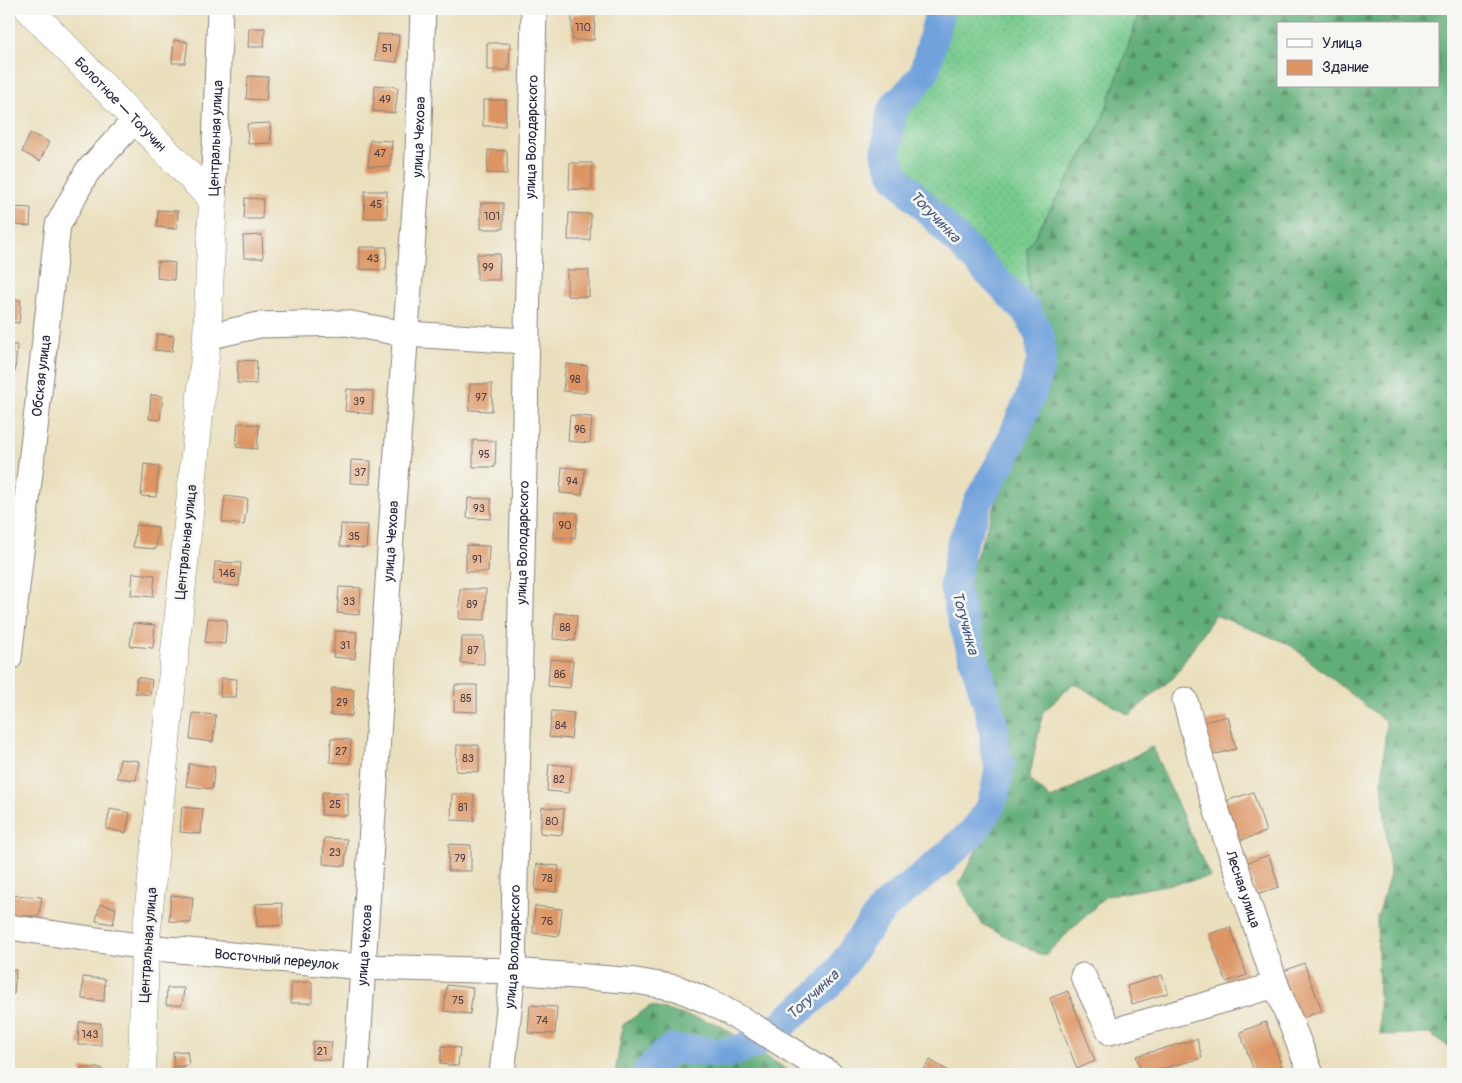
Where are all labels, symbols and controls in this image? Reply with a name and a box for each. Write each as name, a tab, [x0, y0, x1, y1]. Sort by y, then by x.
house number: 110	[575, 21, 591, 34]
legend	[1277, 22, 1440, 88]
text: Улица	[1322, 34, 1362, 53]
house number: 51	[382, 42, 392, 55]
street label: Болотное — Тогучин	[71, 53, 170, 155]
text: Здание	[1322, 58, 1369, 77]
street label: улица Володарского	[521, 74, 541, 200]
street label: Центральная улица	[205, 80, 226, 196]
house number: 49	[379, 93, 391, 106]
street label: улица Чехова	[409, 96, 428, 179]
house number: 47	[374, 147, 386, 160]
water label: Тогучинка	[906, 187, 965, 247]
house number: 45	[370, 198, 382, 211]
house number: 101	[484, 210, 500, 223]
house number: 43	[367, 252, 379, 265]
house number: 99	[482, 261, 494, 274]
street label: Обская улица	[28, 334, 54, 418]
house number: 98	[569, 373, 581, 386]
house number: 97	[475, 391, 487, 404]
house number: 39	[353, 395, 365, 408]
house number: 96	[574, 423, 586, 436]
house number: 95	[478, 448, 490, 461]
house number: 37	[354, 466, 366, 479]
house number: 94	[566, 475, 579, 488]
street label: улица Володарского	[512, 480, 532, 606]
street label: Центральная улица	[171, 484, 201, 600]
street label: улица Чехова	[379, 500, 402, 583]
house number: 93	[473, 502, 485, 515]
house number: 90	[558, 519, 572, 532]
house number: 35	[348, 530, 360, 543]
house number: 91	[472, 553, 482, 566]
house number: 146	[218, 567, 236, 580]
water label: Тогучинка	[947, 589, 983, 658]
house number: 33	[343, 595, 355, 608]
house number: 89	[466, 598, 478, 611]
house number: 88	[559, 621, 571, 634]
house number: 31	[340, 639, 350, 652]
house number: 87	[467, 644, 479, 657]
house number: 86	[554, 668, 566, 681]
house number: 85	[460, 692, 472, 705]
house number: 29	[336, 696, 348, 709]
house number: 84	[555, 719, 568, 732]
house number: 27	[335, 745, 347, 758]
house number: 83	[462, 752, 474, 765]
house number: 82	[553, 773, 565, 786]
house number: 25	[329, 798, 341, 811]
house number: 81	[458, 801, 468, 814]
house number: 80	[545, 815, 559, 828]
house number: 23	[329, 846, 341, 859]
street label: Лесная улица	[1222, 847, 1264, 930]
house number: 79	[454, 852, 466, 865]
house number: 78	[541, 872, 553, 885]
street label: улица Володарского	[500, 884, 523, 1010]
street label: Центральная улица	[135, 887, 161, 1003]
street label: улица Чехова	[353, 904, 375, 987]
house number: 76	[541, 915, 553, 928]
street label: Восточный переулок	[214, 945, 340, 973]
water label: Тогучинка	[783, 965, 844, 1024]
house number: 75	[452, 994, 464, 1007]
house number: 74	[536, 1014, 549, 1027]
house number: 143	[82, 1028, 98, 1041]
house number: 21	[317, 1045, 327, 1058]

